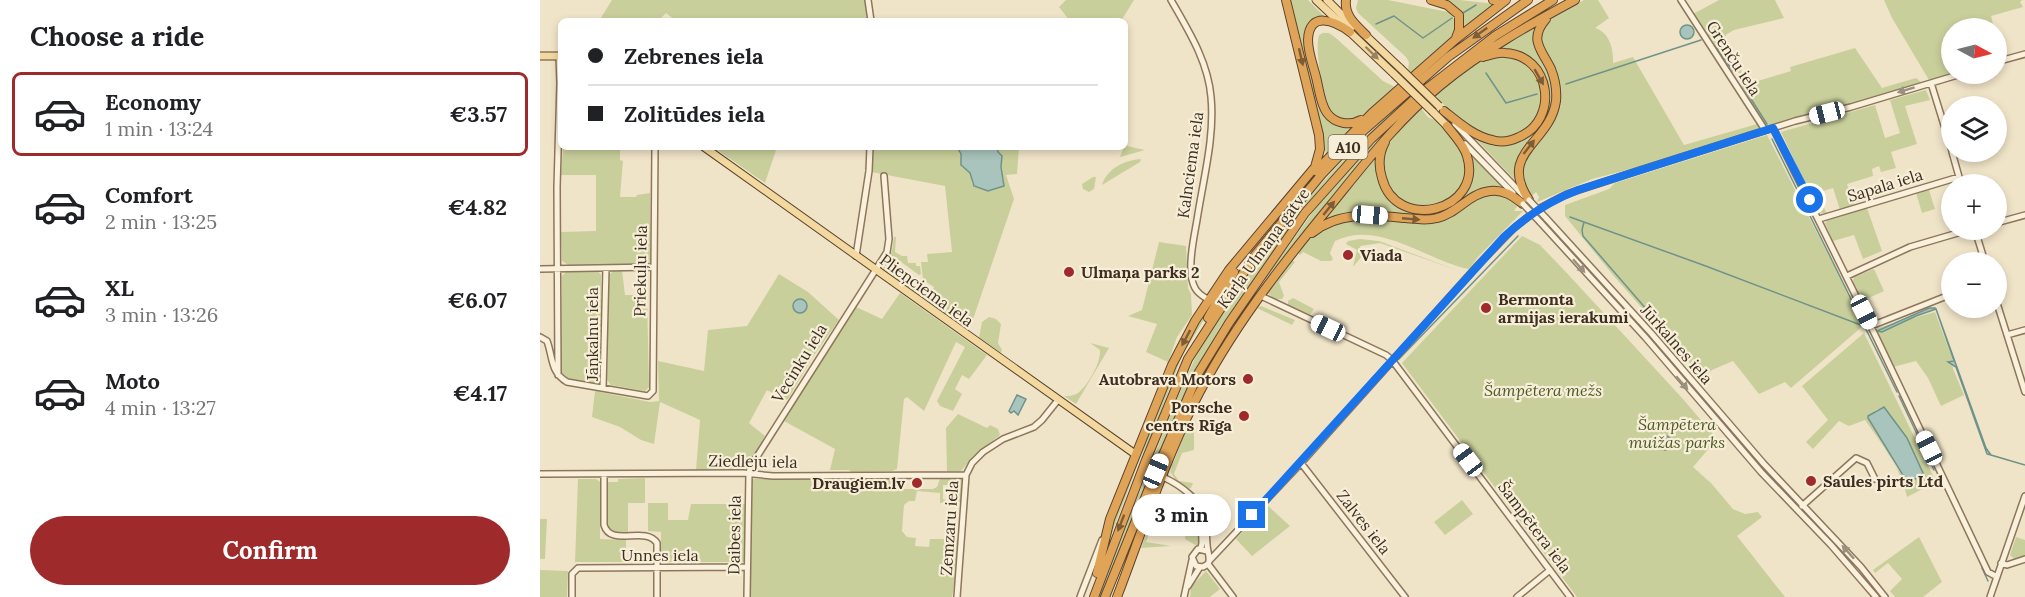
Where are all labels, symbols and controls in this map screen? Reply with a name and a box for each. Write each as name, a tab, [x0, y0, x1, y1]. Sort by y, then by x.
street label: Grenču iela	[1702, 17, 1766, 99]
north arrow	[1941, 18, 2007, 84]
map controls	[1941, 18, 2007, 318]
text: Choose a ride	[30, 19, 204, 53]
one-way arrow	[1472, 27, 1488, 39]
text: Zebrenes iela	[624, 42, 764, 70]
one-way arrow	[1364, 46, 1379, 60]
one-way arrow	[1296, 47, 1306, 66]
one-way arrow	[1534, 68, 1544, 85]
one-way arrow	[1896, 86, 1914, 96]
icon: car	[33, 87, 87, 141]
text: Economy	[105, 88, 201, 116]
button: layers	[1941, 96, 2007, 162]
text: €3.57	[450, 100, 507, 128]
text: Zolitūdes iela	[624, 100, 765, 128]
car	[1807, 100, 1847, 126]
street label: Kalnciema iela	[1173, 110, 1207, 220]
text: 1 min · 13:24	[105, 116, 213, 141]
road number: A10	[1328, 135, 1368, 159]
one-way arrow	[1523, 139, 1536, 155]
street label: Sapala iela	[1845, 164, 1925, 206]
button: +	[1941, 174, 2007, 240]
icon: car	[33, 180, 87, 234]
text: Comfort	[105, 181, 193, 209]
street label: Kārļa Ulmaņa gatve	[1213, 184, 1314, 313]
route start	[1796, 186, 1823, 213]
text: €4.82	[448, 193, 507, 221]
one-way arrow	[1322, 200, 1334, 215]
car	[1351, 204, 1389, 226]
text: 2 min · 13:25	[105, 209, 217, 234]
one-way arrow	[1401, 214, 1420, 224]
street label: Priekuļu iela	[629, 225, 652, 317]
place label: Viada	[1360, 245, 1403, 265]
marker: Viada	[1341, 248, 1355, 262]
street label: Plieņciema iela	[876, 249, 978, 332]
button: −	[1941, 252, 2007, 318]
one-way arrow	[1572, 258, 1586, 272]
place label: Ulmaņa parks 2	[1081, 262, 1200, 283]
marker: Ulmaņa parks 2	[1062, 265, 1076, 279]
icon: car	[33, 273, 87, 327]
text: XL	[105, 274, 134, 302]
text: €6.07	[447, 286, 507, 314]
street label: Jāņkalnu iela	[582, 287, 603, 382]
place label: Bermonta armijas ierakumi	[1498, 289, 1628, 327]
car	[1848, 292, 1880, 332]
street label: Jūrkalnes iela	[1636, 299, 1717, 388]
marker: Bermonta armijas ierakumi	[1479, 301, 1493, 315]
text: 3 min · 13:26	[105, 302, 218, 327]
car	[1308, 312, 1348, 344]
street label: Vecinku iela	[766, 320, 831, 407]
one-way arrow	[1181, 329, 1191, 346]
icon: car	[33, 366, 87, 420]
text: Moto	[105, 367, 160, 395]
place label: Autobrava Motors	[1099, 369, 1236, 389]
marker: Autobrava Motors	[1241, 372, 1255, 386]
one-way arrow	[1675, 375, 1689, 390]
text: €4.17	[453, 379, 507, 407]
park label: Šampētera mežs	[1484, 380, 1602, 400]
text: 4 min · 13:27	[105, 395, 216, 420]
place label: Porsche centrs Rīga	[1145, 397, 1233, 435]
marker: Porsche centrs Rīga	[1237, 409, 1251, 423]
park label: Šampētera muižas parks	[1629, 414, 1725, 452]
car	[1913, 428, 1945, 468]
car	[1450, 440, 1486, 480]
street label: Ziedleju iela	[708, 450, 798, 472]
car	[1141, 451, 1171, 491]
place label: Saules pirts Ltd	[1823, 471, 1944, 491]
place label: Draugiem.lv	[812, 473, 905, 493]
marker: Saules pirts Ltd	[1804, 474, 1818, 488]
marker: Draugiem.lv	[910, 476, 924, 490]
street label: Šampētera iela	[1494, 477, 1576, 577]
street label: Zemzaru iela	[936, 480, 962, 576]
street label: Zalves iela	[1333, 486, 1395, 558]
callout: 3 min	[1132, 494, 1231, 536]
street label: Daibes iela	[723, 495, 745, 575]
route end	[1238, 501, 1265, 528]
text: 3 min	[1154, 502, 1209, 527]
one-way arrow	[1116, 515, 1126, 533]
button: Confirm	[30, 516, 510, 585]
one-way arrow	[1841, 544, 1855, 559]
street label: Unnes iela	[621, 545, 699, 565]

